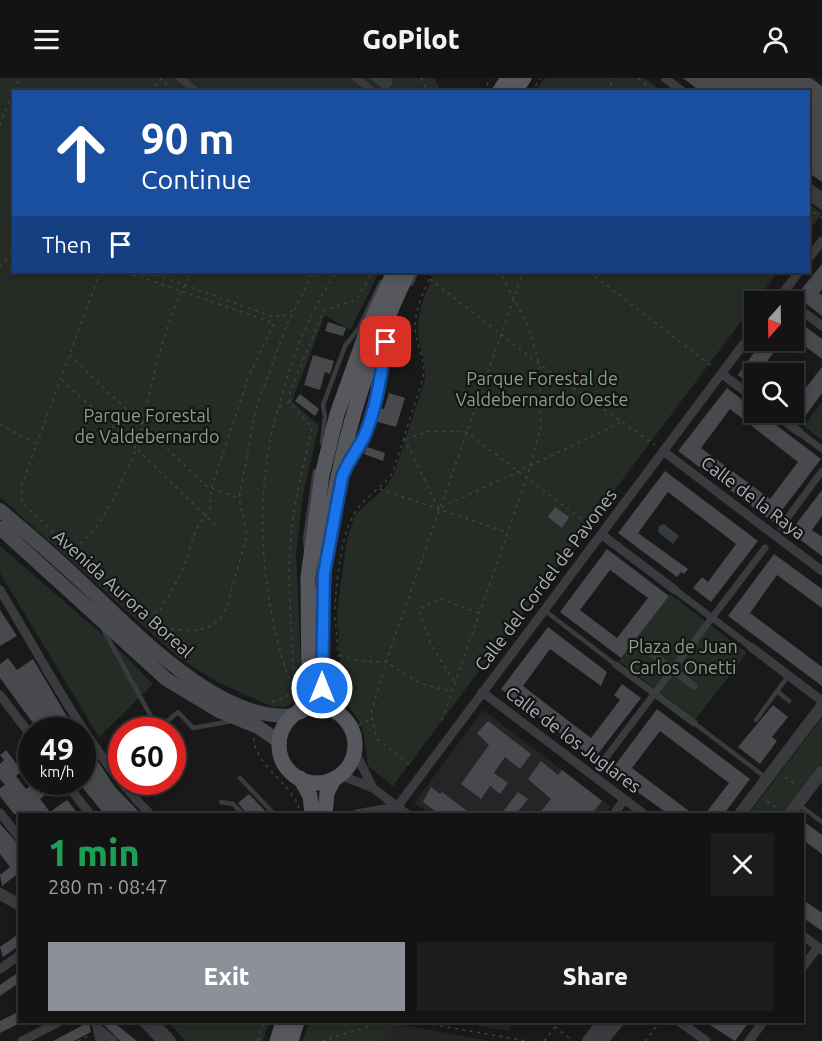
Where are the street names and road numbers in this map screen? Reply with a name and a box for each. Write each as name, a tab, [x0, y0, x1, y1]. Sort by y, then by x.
street label: Calle de la Raya	[698, 452, 809, 543]
street label: Calle del Cordel de Pavones	[470, 484, 620, 674]
street label: Avenida Aurora Boreal	[50, 525, 198, 661]
street label: Calle de los Juglares	[502, 682, 645, 797]

